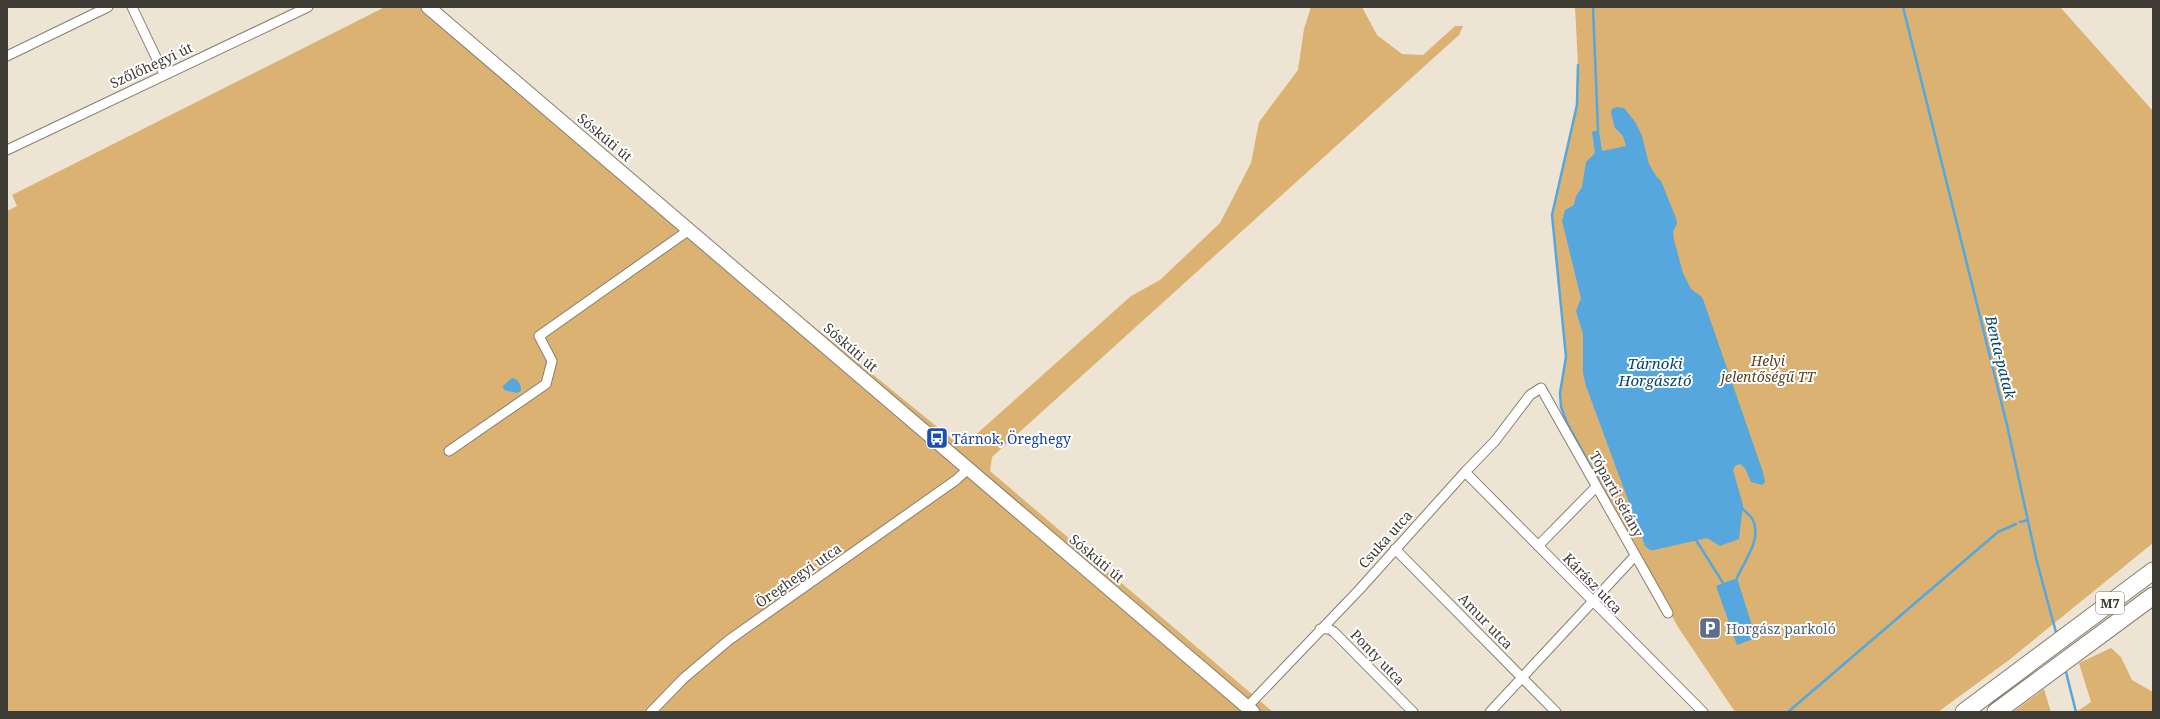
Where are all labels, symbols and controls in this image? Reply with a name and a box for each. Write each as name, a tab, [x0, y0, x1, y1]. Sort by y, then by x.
street label: Szőlőhegyi út	[107, 38, 195, 92]
street label: Sóskúti út	[574, 109, 636, 166]
water label: Benta-patak	[1981, 312, 2021, 401]
street label: Sóskúti út	[820, 318, 882, 376]
park label: Helyi jelentőségű TT	[1719, 351, 1816, 386]
water label: Tárnoki Horgásztó	[1617, 353, 1692, 390]
bus stop icon: Tárnok, Öreghegy	[924, 425, 950, 451]
place label: Tárnok, Öreghegy	[952, 429, 1071, 448]
street label: Tóparti sétány	[1586, 448, 1648, 540]
street label: Csuka utca	[1354, 506, 1416, 572]
street label: Sóskúti út	[1066, 530, 1128, 587]
street label: Öreghegyi utca	[751, 538, 845, 612]
street label: Kárász utca	[1559, 548, 1627, 618]
street label: Amur utca	[1455, 589, 1518, 653]
road number: M7	[2096, 592, 2124, 614]
parking icon: Horgász parkoló	[1697, 615, 1723, 641]
place label: Horgász parkoló	[1726, 619, 1836, 638]
street label: Ponty utca	[1347, 625, 1409, 689]

